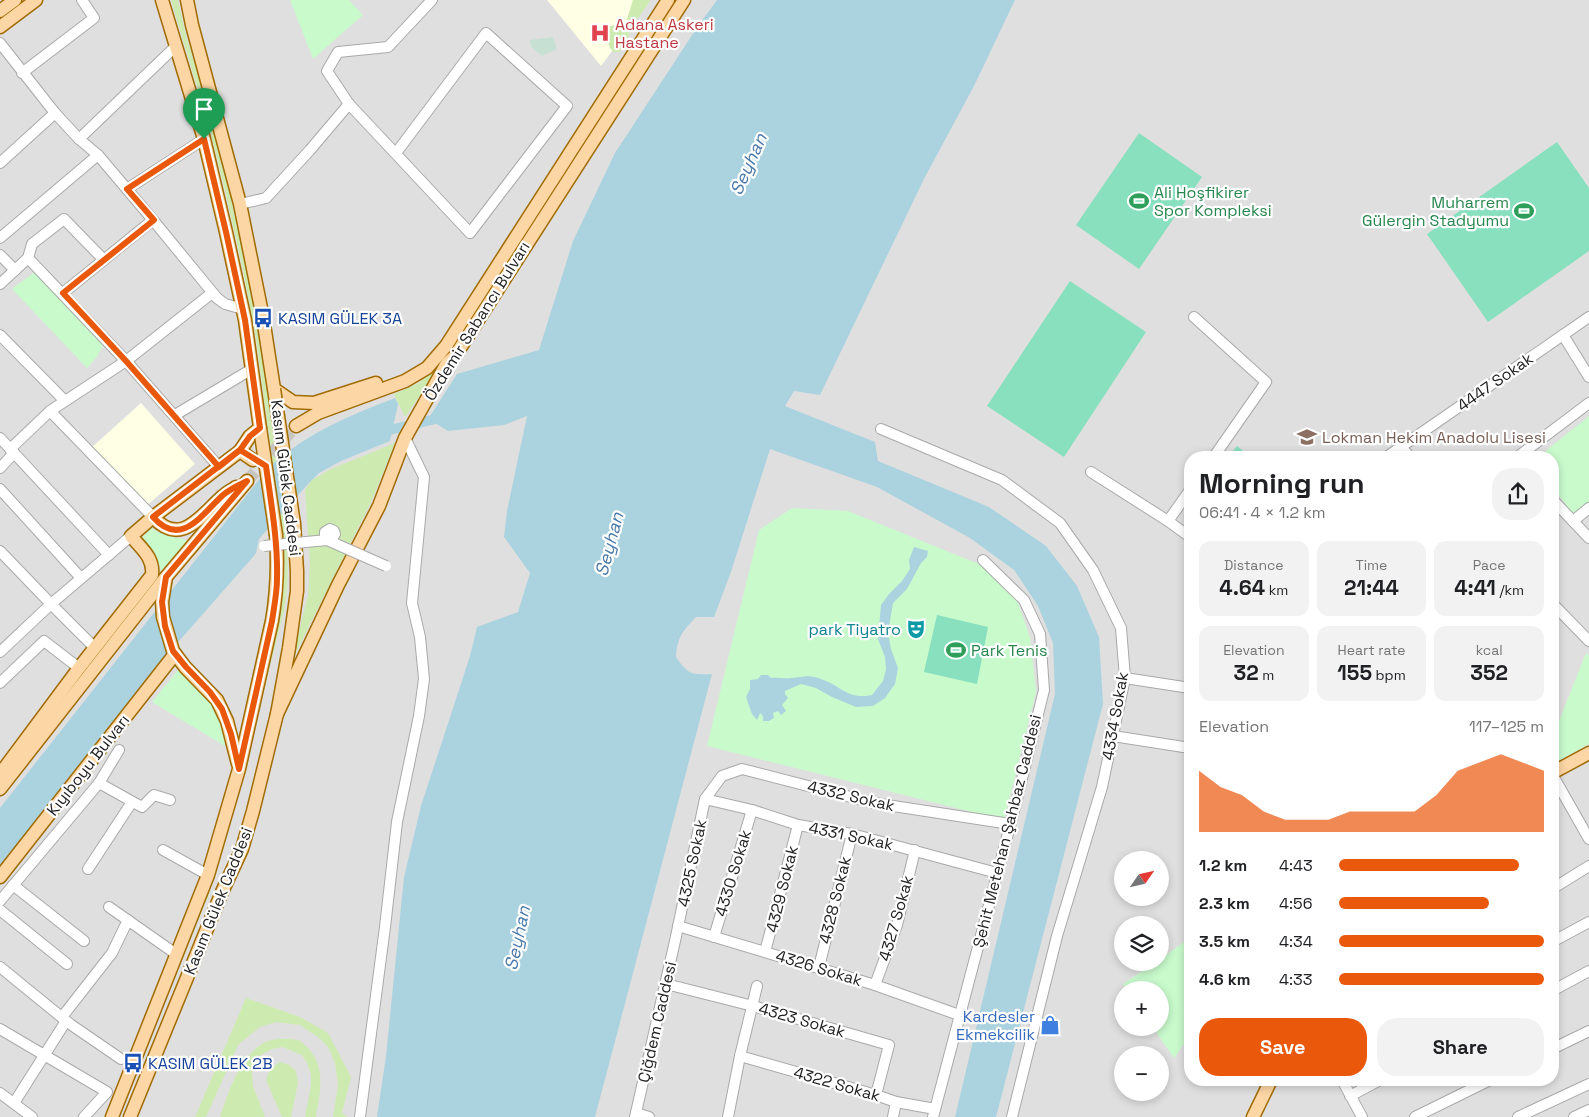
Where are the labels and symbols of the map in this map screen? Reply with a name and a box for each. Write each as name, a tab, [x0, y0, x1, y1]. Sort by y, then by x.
place label: Adana Askeri Hastane	[615, 14, 714, 53]
hospital icon: Adana Askeri Hastane	[589, 22, 611, 44]
pin	[183, 88, 225, 139]
water label: Seyhan	[724, 129, 772, 198]
place label: Ali Hoşfikirer Spor Kompleksi	[1154, 182, 1272, 221]
sports icon: Ali Hoşfikirer Spor Kompleksi	[1128, 190, 1150, 212]
place label: Muharrem Gülergin Stadyumu	[1362, 192, 1509, 231]
sports icon: Muharrem Gülergin Stadyumu	[1513, 200, 1535, 222]
street label: Özdemir Sabancı Bulvarı	[419, 237, 535, 405]
bus stop icon: KASIM GÜLEK 3A	[252, 307, 274, 329]
place label: KASIM GÜLEK 3A	[278, 308, 402, 329]
street label: 4447 Sokak	[1453, 348, 1538, 416]
street label: Kasım Gülek Caddesi	[266, 399, 306, 557]
school or university icon: Lokman Hekim Anadolu Lisesi	[1296, 426, 1318, 448]
place label: Lokman Hekim Anadolu Lisesi	[1322, 427, 1546, 448]
water label: Seyhan	[589, 509, 629, 578]
theatre icon: park Tiyatro	[905, 618, 927, 640]
place label: park Tiyatro	[808, 619, 901, 640]
sports icon: Park Tenis	[945, 639, 967, 661]
place label: Park Tenis	[971, 640, 1047, 661]
street label: 4334 Sokak	[1097, 670, 1133, 762]
street label: Kıyıboyu Bulvarı	[42, 710, 134, 820]
street label: Şehit Metehan Şahbaz Caddesi	[968, 712, 1046, 950]
street label: 4332 Sokak	[805, 776, 897, 816]
street label: 4325 Sokak	[672, 817, 712, 909]
street label: 4331 Sokak	[807, 817, 896, 855]
street label: Kasım Gülek Caddesi	[179, 824, 257, 978]
street label: 4330 Sokak	[710, 827, 756, 919]
street label: 4329 Sokak	[761, 843, 803, 935]
north arrow	[1114, 851, 1169, 906]
street label: 4328 Sokak	[814, 854, 856, 946]
street label: 4327 Sokak	[874, 872, 918, 963]
water label: Seyhan	[499, 903, 535, 972]
street label: 4326 Sokak	[773, 945, 865, 991]
street label: Çiğdem Caddesi	[633, 959, 681, 1085]
street label: 4323 Sokak	[756, 998, 848, 1042]
place label: Kardesler Ekmekcilik	[956, 1006, 1035, 1045]
shop icon: Kardesler Ekmekcilik	[1039, 1014, 1061, 1036]
bus stop icon: KASIM GÜLEK 2B	[122, 1052, 144, 1074]
place label: KASIM GÜLEK 2B	[148, 1053, 273, 1074]
street label: 4322 Sokak	[791, 1062, 883, 1106]

